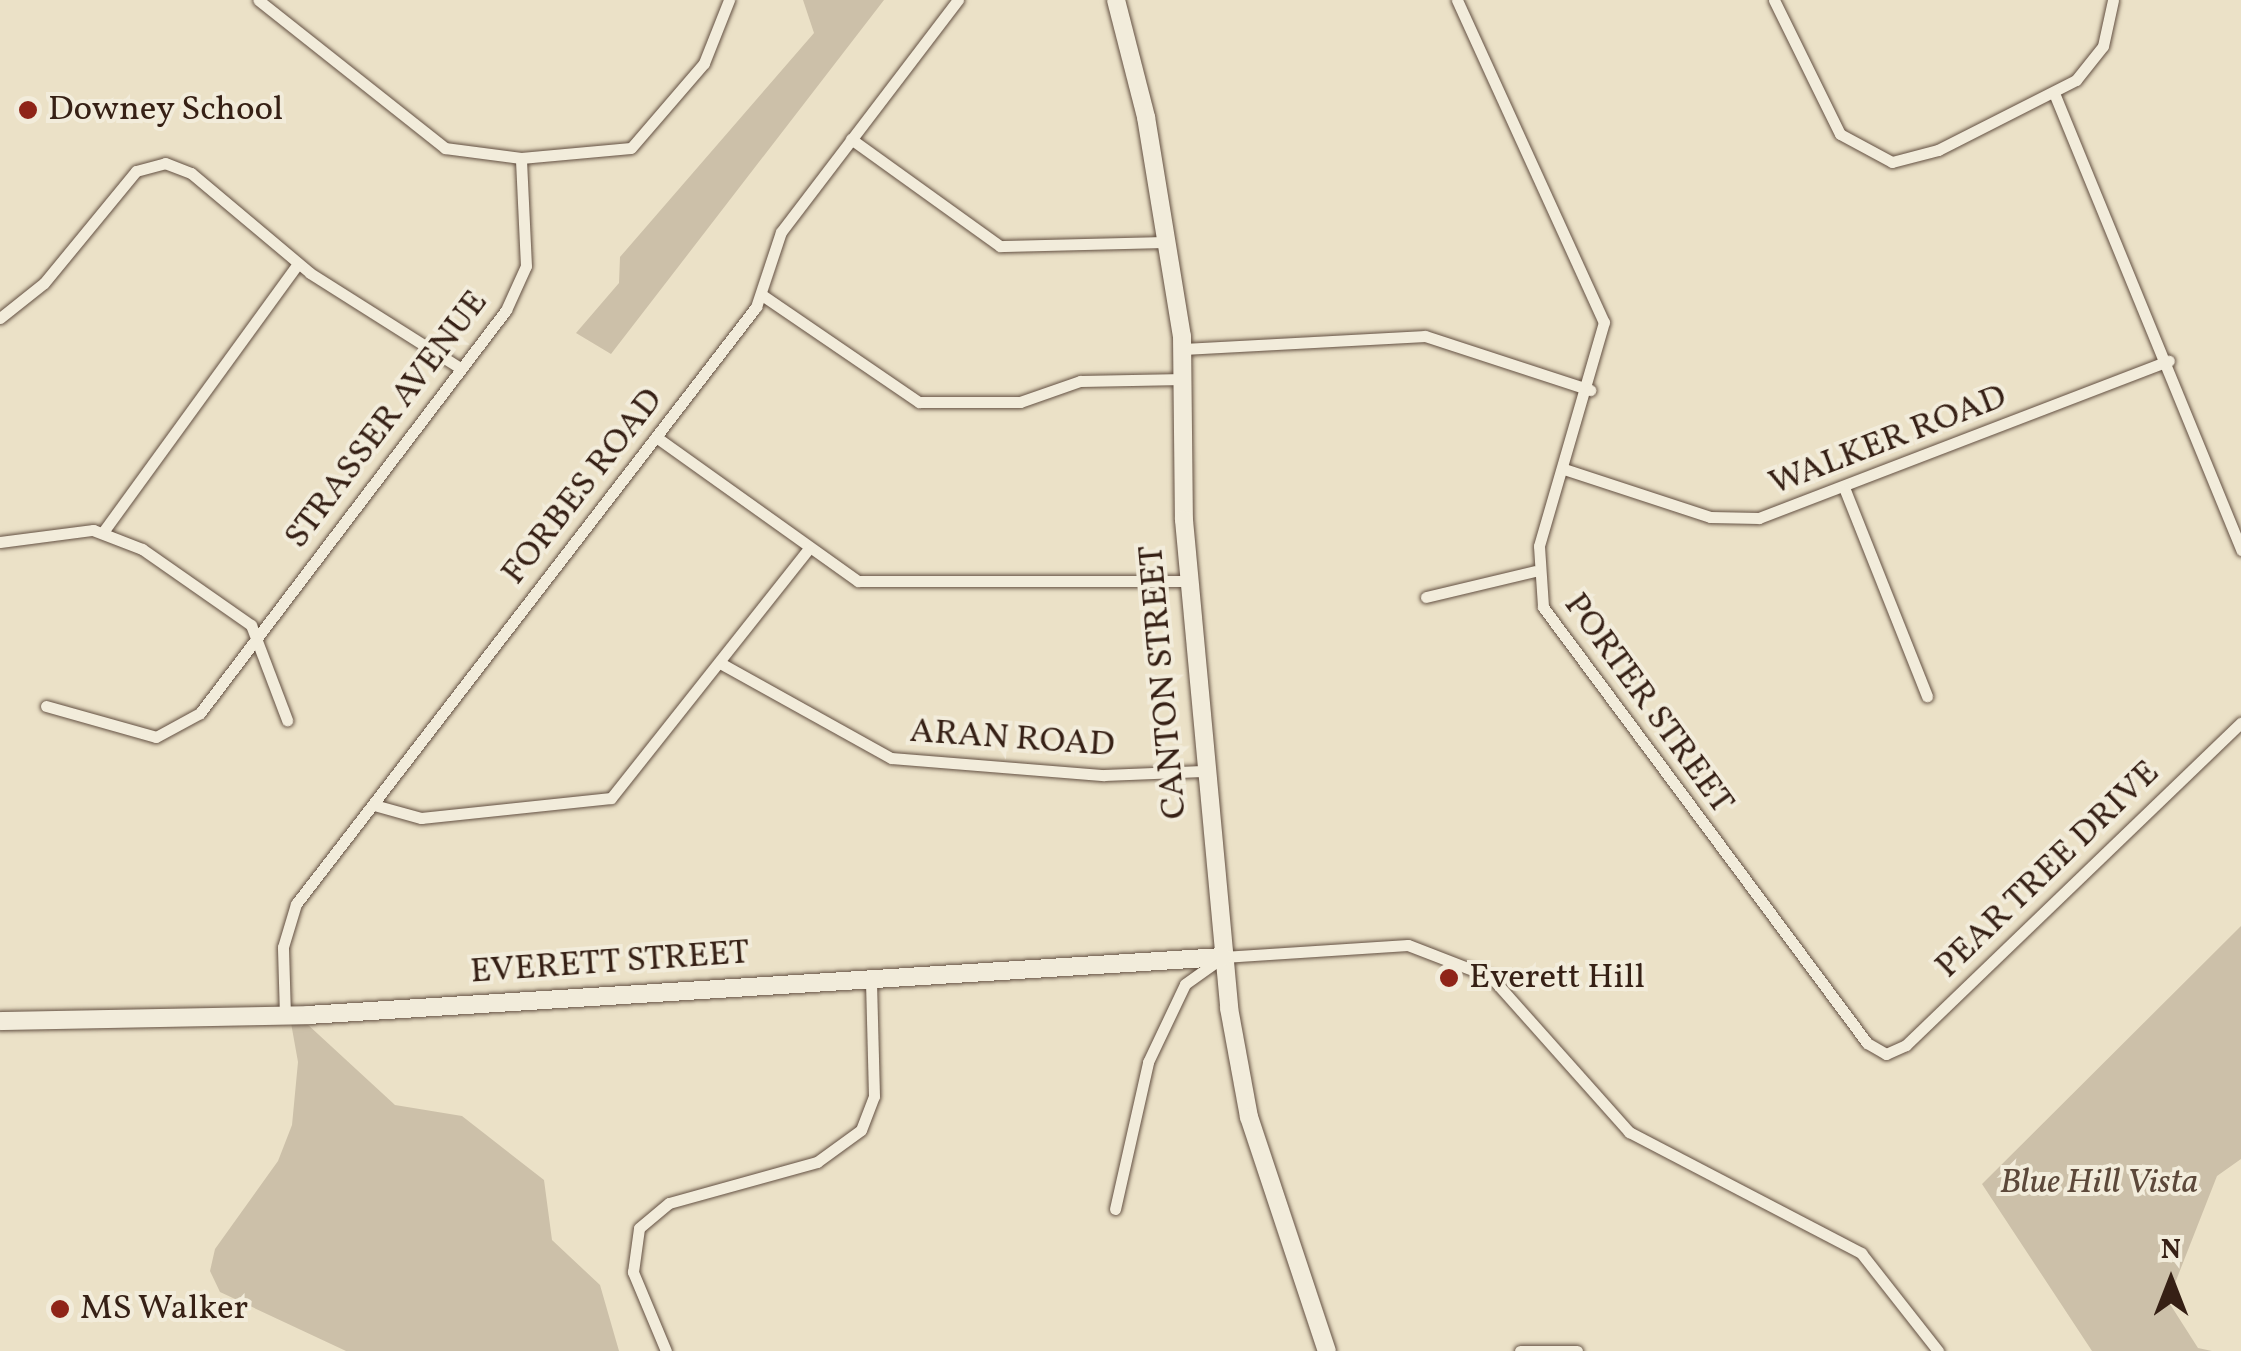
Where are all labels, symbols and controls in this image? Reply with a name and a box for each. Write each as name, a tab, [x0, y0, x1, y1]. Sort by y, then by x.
place label: Downey School	[48, 89, 284, 131]
marker: Downey School	[17, 99, 39, 121]
street label: STRASSER AVENUE	[276, 283, 498, 557]
street label: WALKER ROAD	[1764, 376, 2012, 506]
street label: FORBES ROAD	[493, 381, 673, 593]
street label: CANTON STREET	[1131, 543, 1197, 821]
street label: PORTER STREET	[1554, 586, 1742, 822]
street label: ARAN ROAD	[908, 711, 1116, 767]
street label: PEAR TREE DRIVE	[1927, 752, 2169, 988]
street label: EVERETT STREET	[468, 932, 752, 994]
place label: Everett Hill	[1469, 957, 1645, 999]
marker: Everett Hill	[1438, 967, 1460, 989]
park label: Blue Hill Vista	[2000, 1162, 2198, 1204]
north arrow	[2121, 1231, 2221, 1331]
text: N	[2161, 1231, 2181, 1270]
place label: MS Walker	[80, 1288, 249, 1330]
marker: MS Walker	[49, 1298, 71, 1320]

